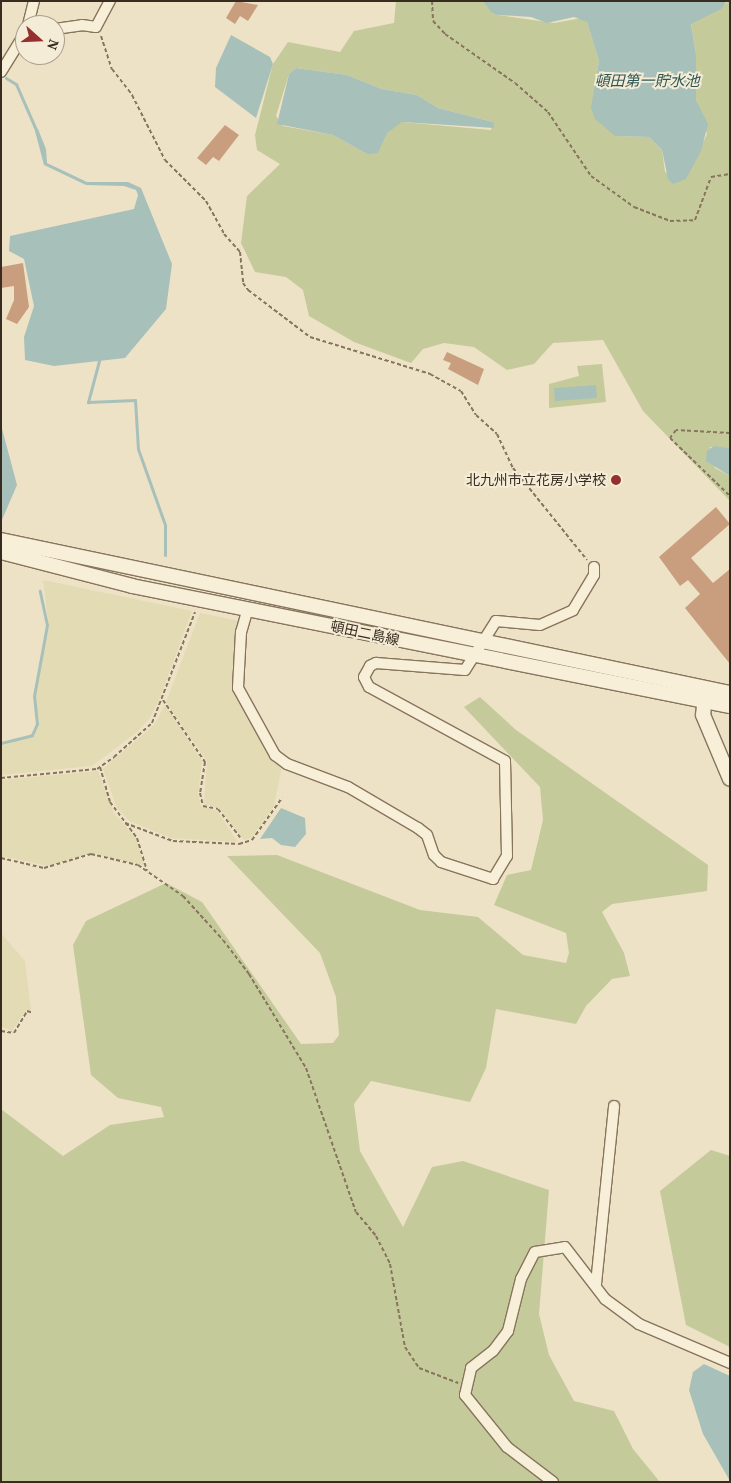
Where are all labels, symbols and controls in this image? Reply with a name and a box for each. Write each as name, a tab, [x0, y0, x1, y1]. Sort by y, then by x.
north arrow	[15, 15, 65, 65]
text: N	[42, 37, 64, 53]
water label: 頓田第一貯水池	[595, 72, 699, 90]
place label: 北九州市立花房小学校	[466, 472, 606, 488]
marker: 北九州市立花房小学校	[610, 474, 622, 486]
street label: 頓田二島線	[329, 618, 401, 648]

